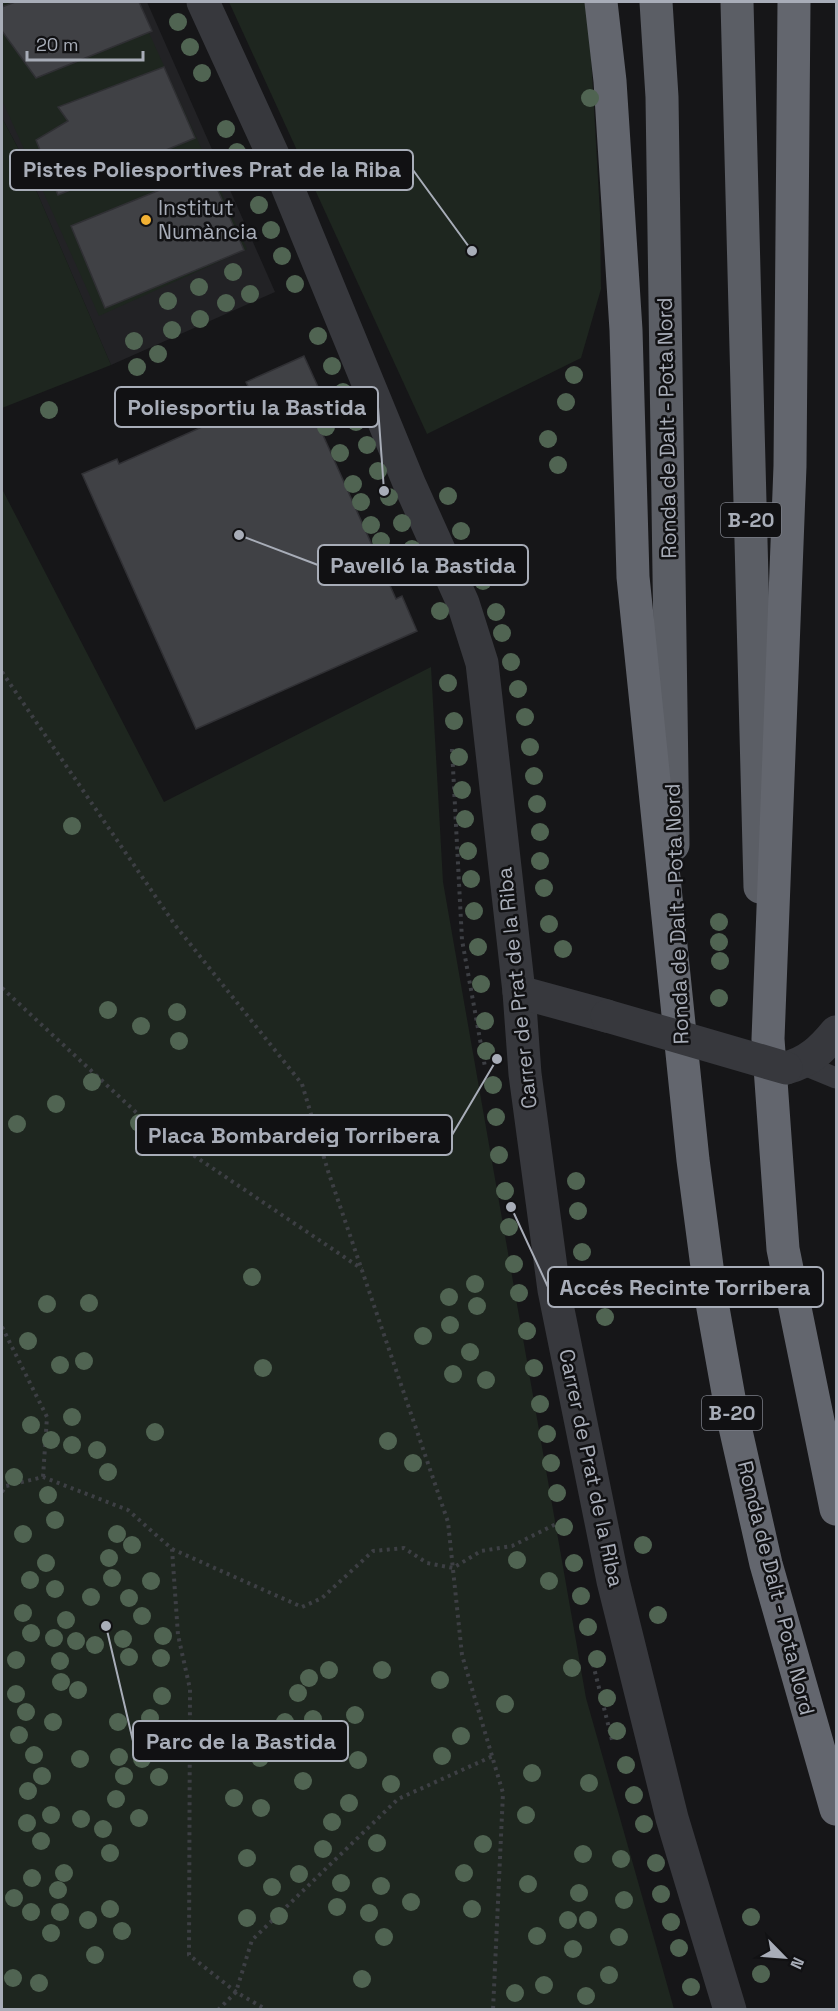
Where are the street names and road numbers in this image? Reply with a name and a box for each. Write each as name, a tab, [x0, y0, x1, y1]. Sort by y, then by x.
street label: Ronda de Dalt - Pota Nord	[651, 297, 682, 559]
road number: B-20	[721, 503, 781, 537]
street label: Ronda de Dalt - Pota Nord	[658, 783, 695, 1045]
street label: Carrer de Prat de la Riba	[490, 866, 543, 1110]
street label: Carrer de Prat de la Riba	[553, 1346, 630, 1589]
road number: B-20	[702, 1396, 762, 1430]
street label: Ronda de Dalt - Pota Nord	[732, 1458, 821, 1718]

